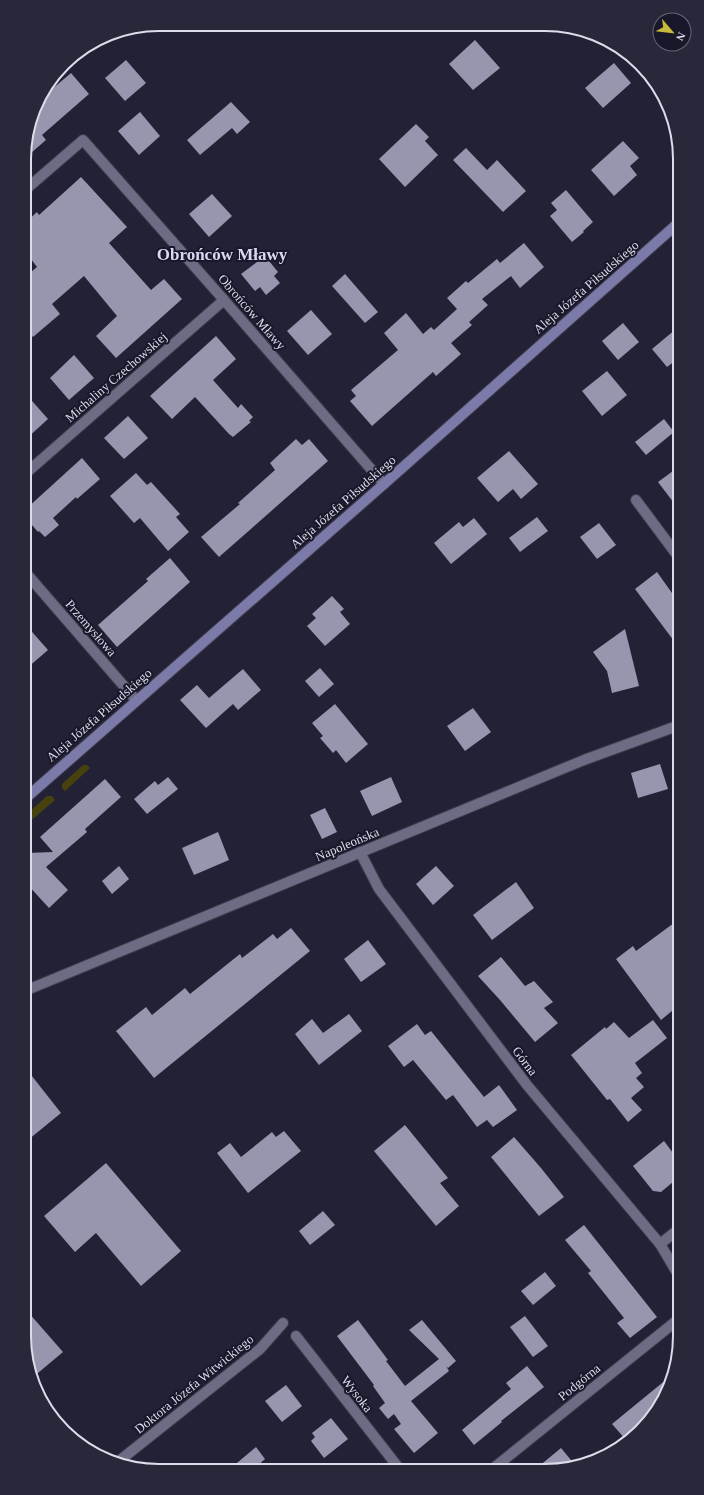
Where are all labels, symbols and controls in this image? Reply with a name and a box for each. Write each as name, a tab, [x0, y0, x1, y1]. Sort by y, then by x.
north arrow	[652, 12, 692, 52]
text: N	[674, 30, 688, 43]
street label: Aleja Józefa Piłsudskiego	[530, 237, 642, 337]
district label: Obrońców Mławy	[157, 245, 288, 264]
street label: Obrońców Mławy	[215, 271, 289, 353]
street label: Michaliny Czechowskiej	[62, 329, 170, 425]
street label: Aleja Józefa Piłsudskiego	[287, 452, 399, 552]
street label: Przemysłowa	[62, 597, 120, 660]
street label: Aleja Józefa Piłsudskiego	[43, 665, 155, 765]
street label: Napoleońska	[313, 824, 381, 864]
street label: Górna	[509, 1044, 541, 1079]
street label: Doktora Józefa Witwickiego	[132, 1331, 256, 1437]
street label: Podgórna	[555, 1360, 603, 1404]
street label: Wysoka	[338, 1373, 376, 1415]

